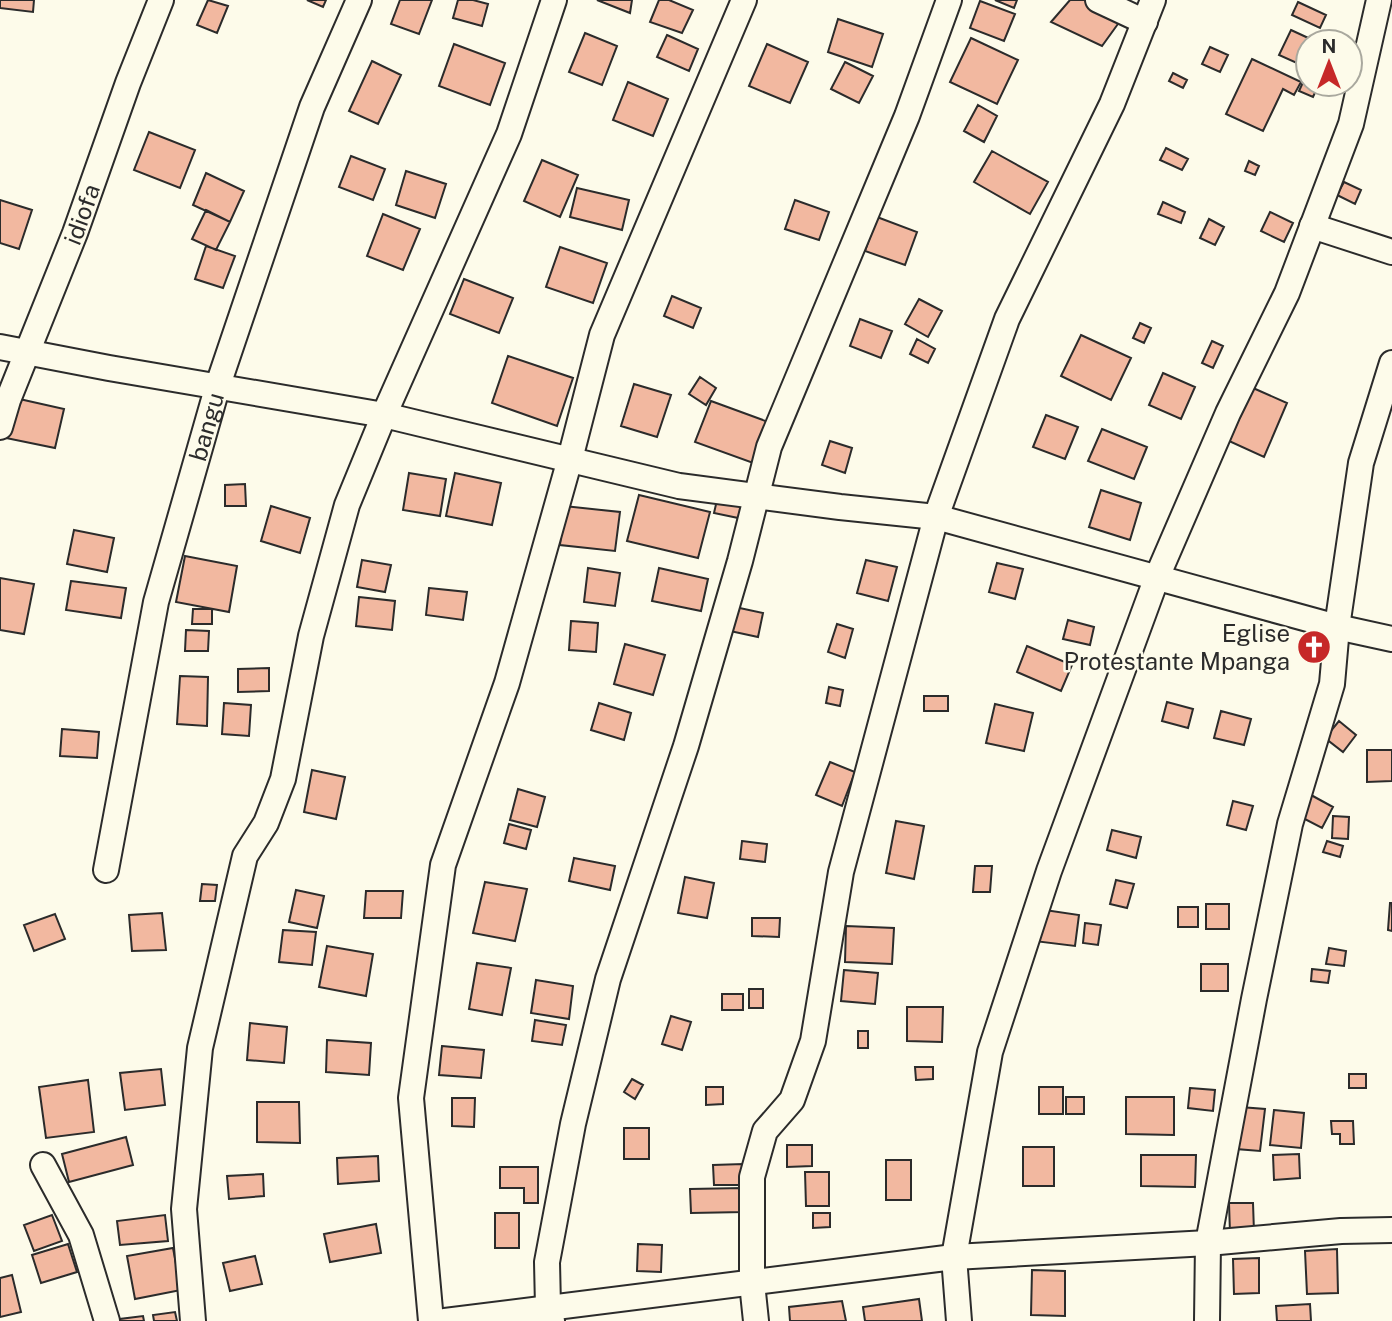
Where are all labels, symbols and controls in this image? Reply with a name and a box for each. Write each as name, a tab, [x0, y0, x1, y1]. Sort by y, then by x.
north arrow	[1294, 28, 1364, 98]
text: N	[1322, 35, 1336, 57]
street label: idiofa	[58, 180, 105, 249]
street label: bangu	[183, 389, 229, 464]
place label: Eglise Protestante Mpanga	[1064, 619, 1290, 675]
church icon: Eglise Protestante Mpanga	[1295, 628, 1333, 666]

